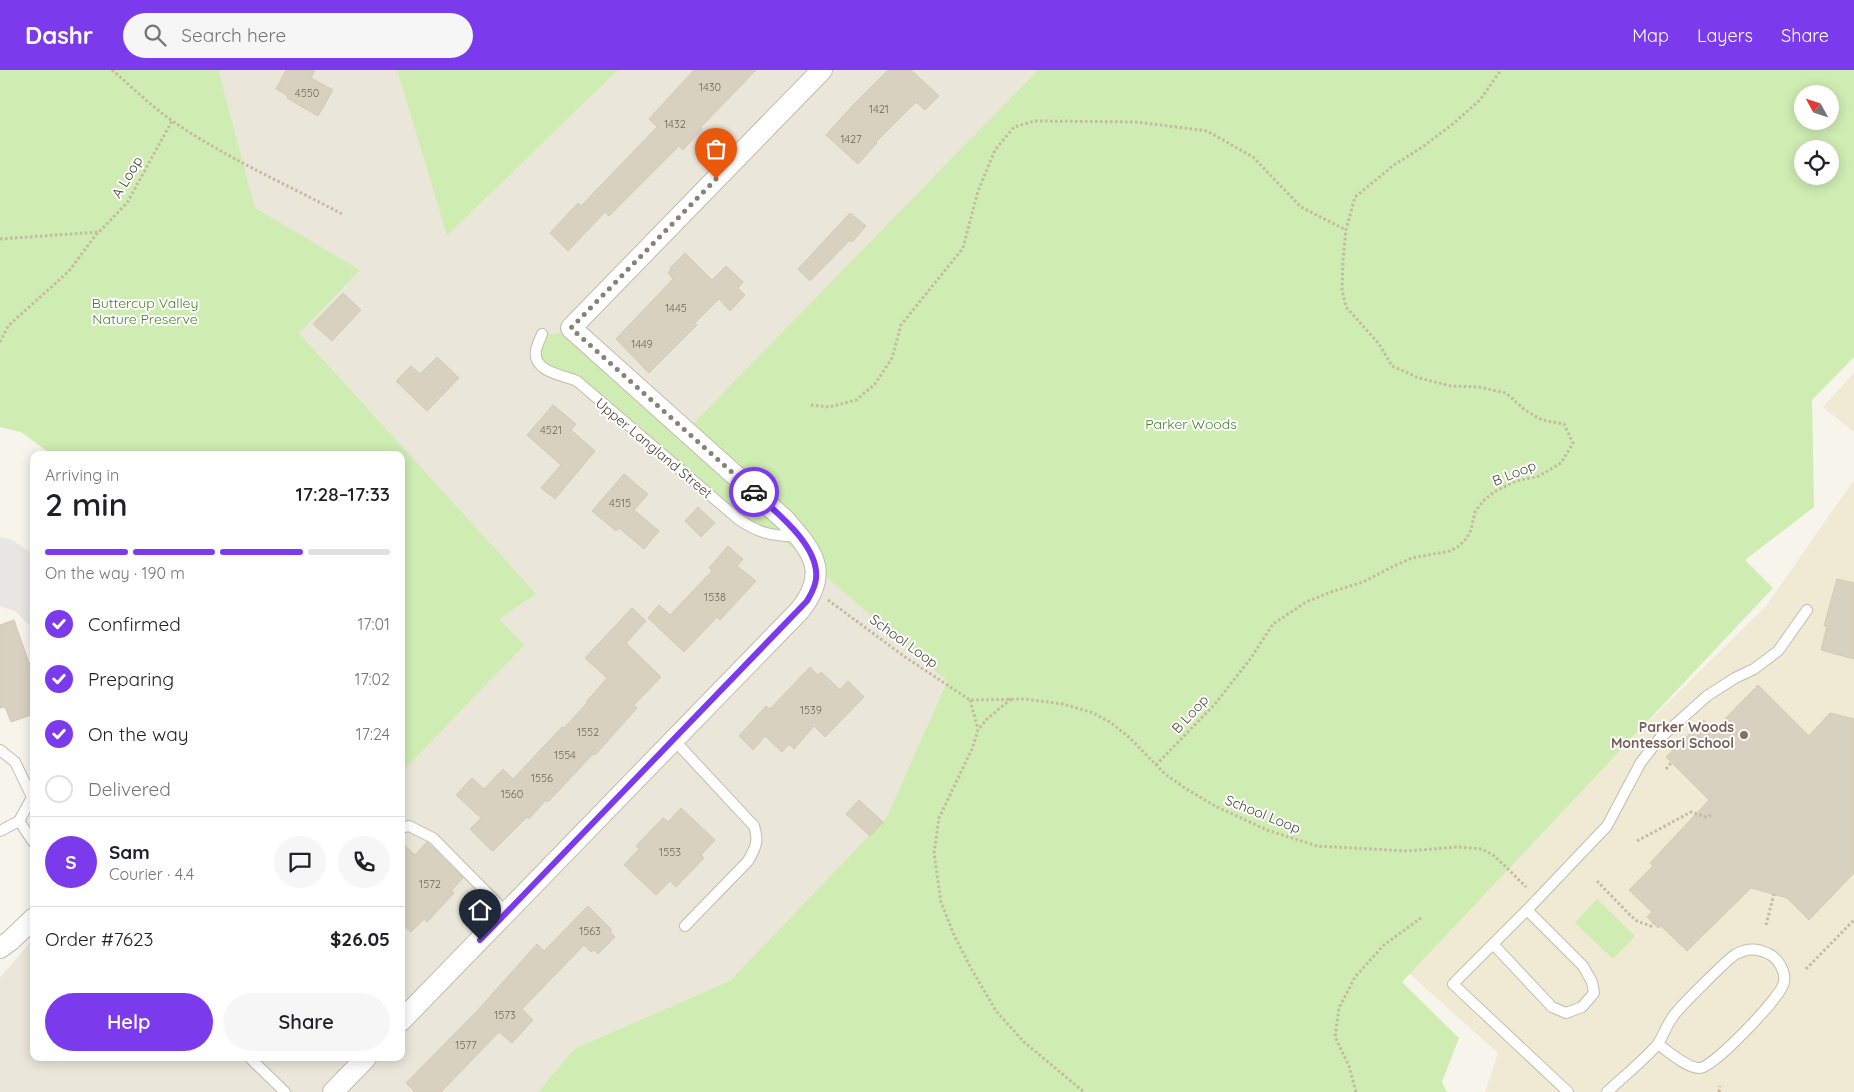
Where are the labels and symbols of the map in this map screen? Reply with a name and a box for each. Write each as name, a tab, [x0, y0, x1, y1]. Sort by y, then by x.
house number: 1430	[699, 80, 721, 94]
north arrow	[1794, 85, 1839, 130]
house number: 4550	[295, 86, 319, 100]
house number: 1421	[869, 102, 889, 116]
house number: 1432	[664, 117, 686, 131]
pin	[695, 128, 737, 179]
house number: 1427	[840, 132, 862, 146]
street label: A Loop	[108, 153, 146, 201]
park label: Buttercup Valley Nature Preserve	[92, 294, 198, 328]
house number: 1445	[665, 301, 687, 315]
house number: 1449	[631, 337, 653, 351]
street label: Upper Langland Street	[592, 394, 716, 502]
park label: Parker Woods	[1145, 415, 1237, 433]
house number: 4521	[540, 423, 562, 437]
street label: B Loop	[1489, 456, 1539, 490]
courier	[729, 467, 779, 517]
house number: 4515	[609, 496, 631, 510]
house number: 1538	[704, 590, 726, 604]
street label: School Loop	[866, 610, 942, 672]
street label: B Loop	[1168, 691, 1212, 737]
house number: 1539	[800, 703, 822, 717]
place label: Parker Woods Montessori School	[1611, 718, 1734, 752]
house number: 1552	[577, 725, 599, 739]
marker: Parker Woods Montessori School	[1738, 729, 1750, 741]
house number: 1554	[554, 748, 576, 762]
house number: 1556	[531, 771, 553, 785]
house number: 1560	[501, 787, 523, 801]
street label: School Loop	[1223, 791, 1303, 837]
house number: 1553	[659, 845, 681, 859]
house number: 1572	[419, 877, 441, 891]
pin	[459, 889, 501, 940]
house number: 1563	[579, 924, 601, 938]
house number: 1573	[494, 1008, 516, 1022]
house number: 1577	[455, 1038, 477, 1052]

